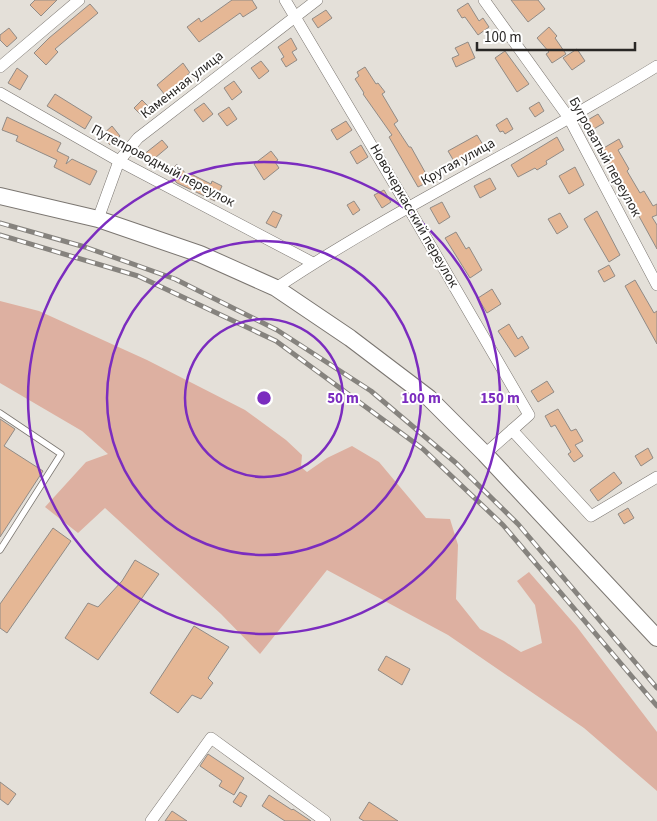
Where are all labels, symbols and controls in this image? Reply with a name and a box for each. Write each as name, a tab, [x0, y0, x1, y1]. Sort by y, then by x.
scale bar	[477, 20, 634, 52]
text: 100 m	[484, 27, 522, 48]
street label: Каменная улица	[136, 46, 228, 124]
street label: Бугроватый переулок	[564, 94, 646, 221]
street label: Путепроводный переулок	[88, 120, 238, 212]
street label: Крутая улица	[417, 133, 499, 191]
street label: Новочеркасский переулок	[365, 140, 463, 292]
text: 50 m	[327, 388, 359, 409]
text: 100 m	[401, 388, 441, 409]
text: 150 m	[480, 388, 520, 409]
centre of rings	[255, 389, 273, 407]

